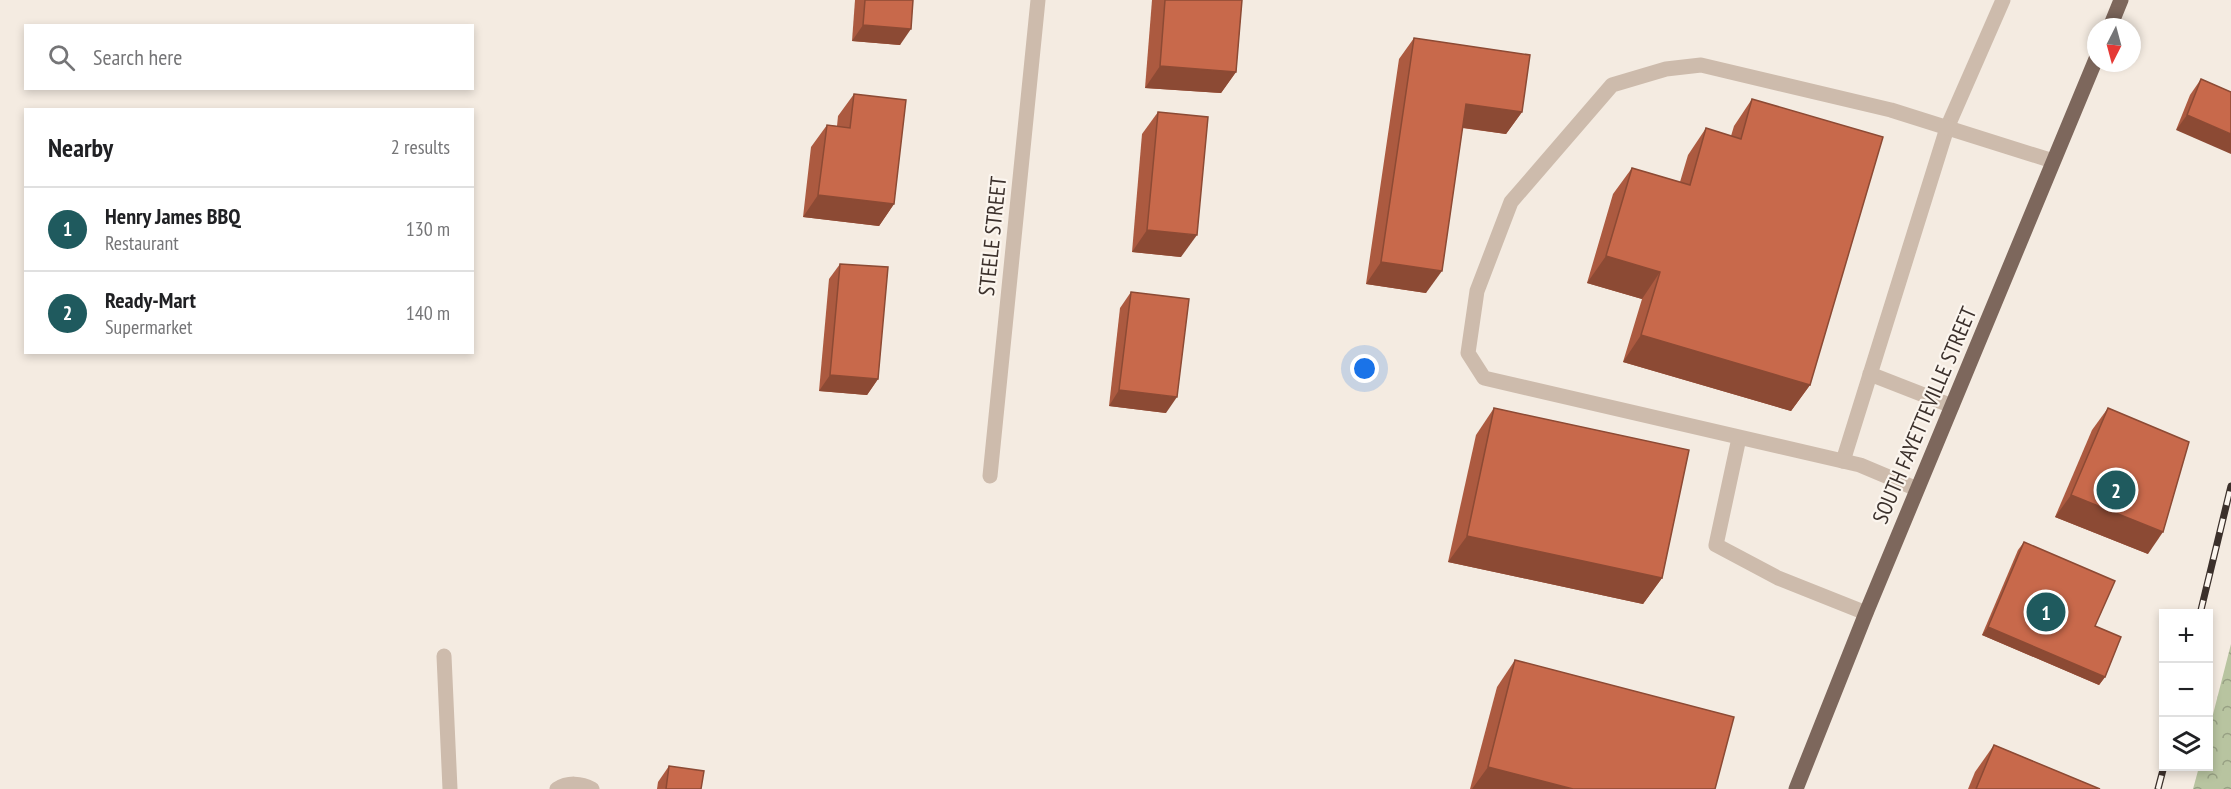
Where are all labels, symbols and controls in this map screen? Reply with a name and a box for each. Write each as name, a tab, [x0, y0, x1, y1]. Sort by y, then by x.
north arrow	[2087, 18, 2141, 72]
search box	[24, 24, 474, 90]
icon: search	[45, 41, 78, 74]
text: Search here	[93, 43, 182, 71]
text: Nearby	[48, 131, 113, 164]
text: 2 results	[391, 134, 450, 160]
street label: STEELE STREET	[972, 175, 1012, 297]
text: Henry James BBQ	[105, 202, 241, 230]
text: 1	[63, 216, 72, 242]
text: 130 m	[406, 216, 450, 242]
text: Restaurant	[105, 230, 179, 256]
text: Ready-Mart	[105, 286, 196, 314]
text: 2	[63, 300, 72, 326]
text: 140 m	[406, 300, 450, 326]
street label: SOUTH FAYETTEVILLE STREET	[1866, 302, 1982, 528]
text: Supermarket	[105, 314, 193, 340]
your location	[1350, 354, 1379, 383]
pin: 2	[2096, 468, 2136, 512]
pin: 1	[2026, 590, 2066, 634]
map controls	[2159, 609, 2213, 771]
button: +	[2159, 609, 2213, 663]
button: −	[2159, 663, 2213, 717]
button: layers	[2159, 717, 2213, 771]

